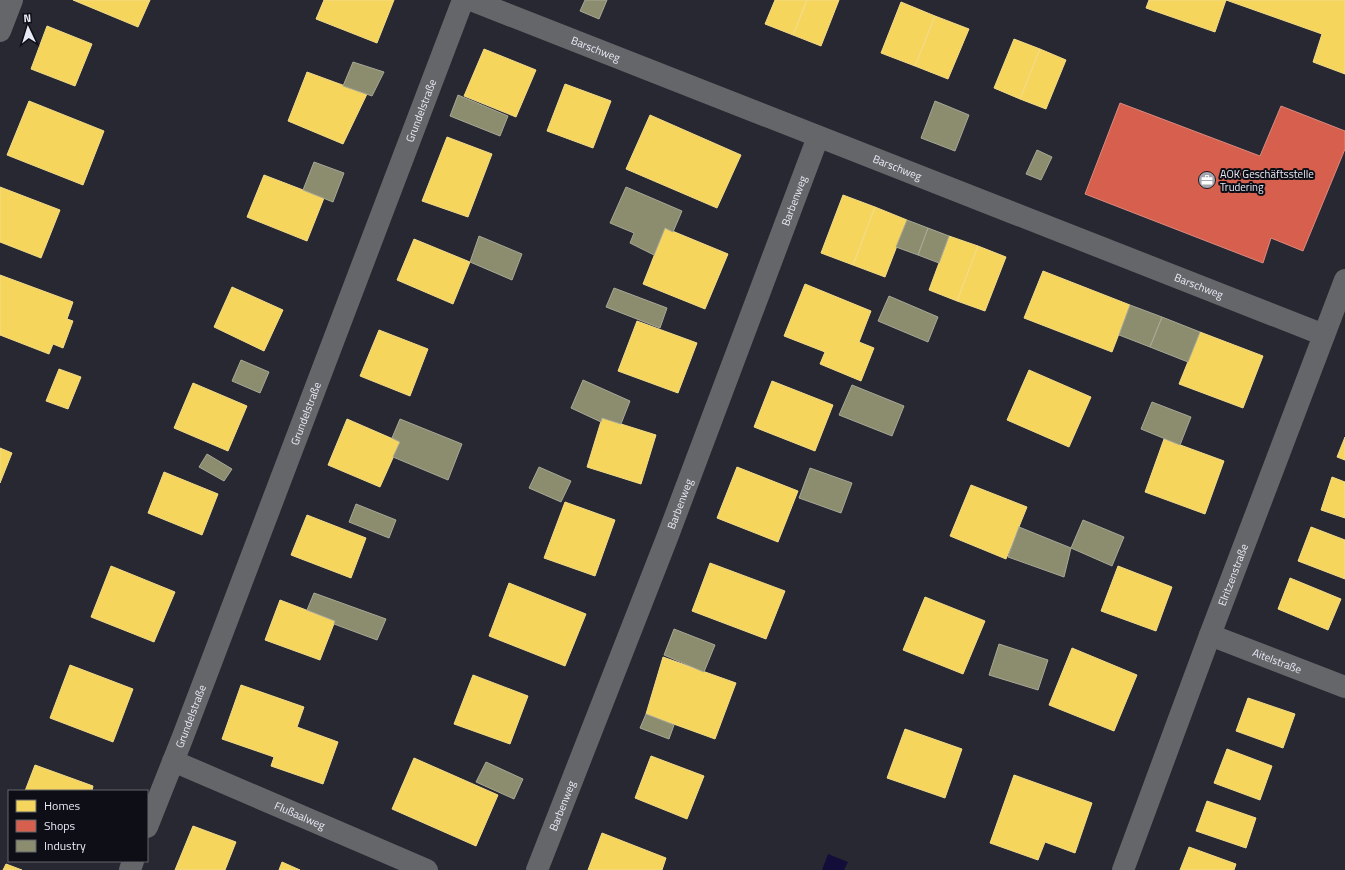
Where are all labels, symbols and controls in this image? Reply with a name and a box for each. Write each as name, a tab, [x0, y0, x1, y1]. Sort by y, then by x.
north arrow	[8, 8, 48, 48]
text: N	[23, 10, 32, 26]
street label: Barschweg	[569, 32, 623, 66]
street label: Grundelstraße	[402, 76, 440, 145]
street label: Barschweg	[870, 151, 924, 184]
place label: AOK Geschäftsstelle Trudering	[1220, 166, 1314, 195]
office icon: AOK Geschäftsstelle Trudering	[1197, 170, 1217, 190]
street label: Barbenweg	[777, 173, 811, 228]
street label: Barschweg	[1172, 269, 1226, 303]
street label: Grundelstraße	[286, 379, 325, 447]
street label: Barbenweg	[663, 476, 697, 531]
street label: Elritzenstraße	[1214, 541, 1252, 608]
street label: Aitelstraße	[1250, 644, 1304, 678]
street label: Grundelstraße	[171, 682, 210, 750]
street label: Barbenweg	[545, 778, 579, 833]
legend	[8, 790, 148, 862]
text: Homes	[44, 796, 80, 815]
street label: Flußaalweg	[272, 797, 328, 833]
text: Shops	[44, 816, 76, 835]
text: Industry	[44, 836, 86, 855]

